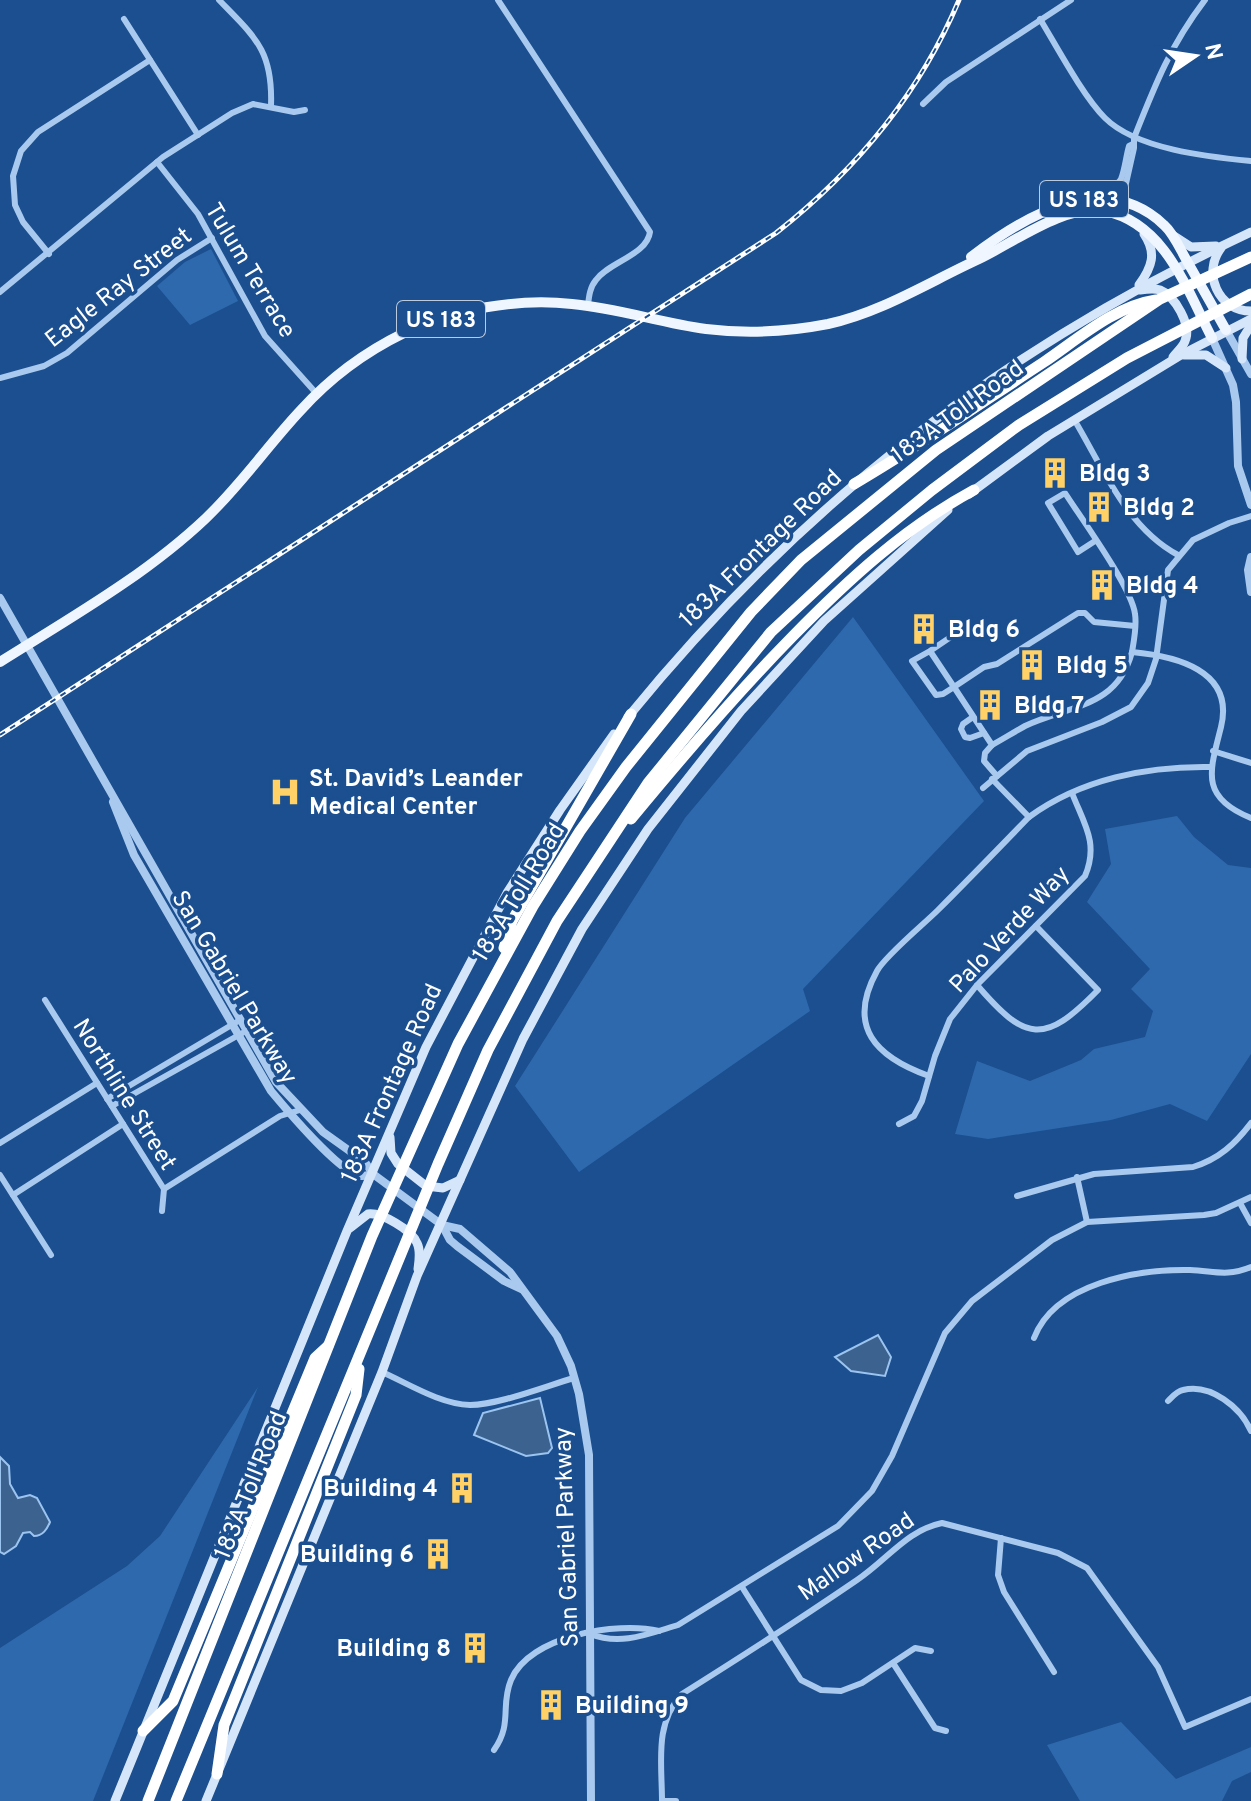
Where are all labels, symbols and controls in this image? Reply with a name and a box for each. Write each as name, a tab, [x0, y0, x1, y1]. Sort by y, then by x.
north arrow	[1155, 16, 1235, 96]
text: N	[1197, 41, 1227, 63]
road number: US 183	[1040, 181, 1128, 217]
street label: Tulum Terrace	[197, 198, 301, 344]
street label: Eagle Ray Street	[40, 222, 199, 355]
road number: US 183	[397, 301, 485, 337]
street label: 183A Toll Road	[886, 354, 1030, 471]
building icon: Bldg 3	[1038, 456, 1072, 490]
place label: Bldg 3	[1079, 460, 1151, 490]
street label: 183A Frontage Road	[674, 464, 849, 635]
building icon: Bldg 2	[1082, 490, 1116, 524]
place label: Bldg 2	[1123, 494, 1195, 524]
building icon: Bldg 4	[1085, 568, 1119, 602]
place label: Bldg 4	[1126, 572, 1199, 602]
building icon: Bldg 6	[907, 612, 941, 646]
place label: Bldg 6	[948, 616, 1020, 646]
building icon: Bldg 5	[1015, 648, 1049, 682]
place label: Bldg 5	[1056, 652, 1128, 682]
building icon: Bldg 7	[973, 688, 1007, 722]
place label: Bldg 7	[1014, 692, 1084, 722]
place label: St. David’s Leander Medical Center	[309, 765, 523, 823]
hospital icon: St. David’s Leander Medical Center	[268, 775, 302, 809]
street label: 183A Toll Road	[466, 818, 573, 968]
street label: Palo Verde Way	[944, 860, 1077, 1000]
street label: San Gabriel Parkway	[164, 886, 303, 1090]
street label: 183A Frontage Road	[335, 980, 450, 1188]
street label: Northline Street	[65, 1014, 182, 1176]
street label: 183A Toll Road	[209, 1407, 295, 1564]
street label: San Gabriel Parkway	[549, 1426, 587, 1648]
building icon: Building 4	[445, 1471, 479, 1505]
place label: Building 4	[323, 1475, 438, 1505]
street label: Mallow Road	[793, 1507, 921, 1609]
building icon: Building 6	[421, 1537, 455, 1571]
place label: Building 6	[300, 1541, 414, 1571]
building icon: Building 8	[458, 1631, 492, 1665]
place label: Building 8	[337, 1635, 451, 1665]
building icon: Building 9	[534, 1688, 568, 1722]
place label: Building 9	[575, 1692, 689, 1722]

